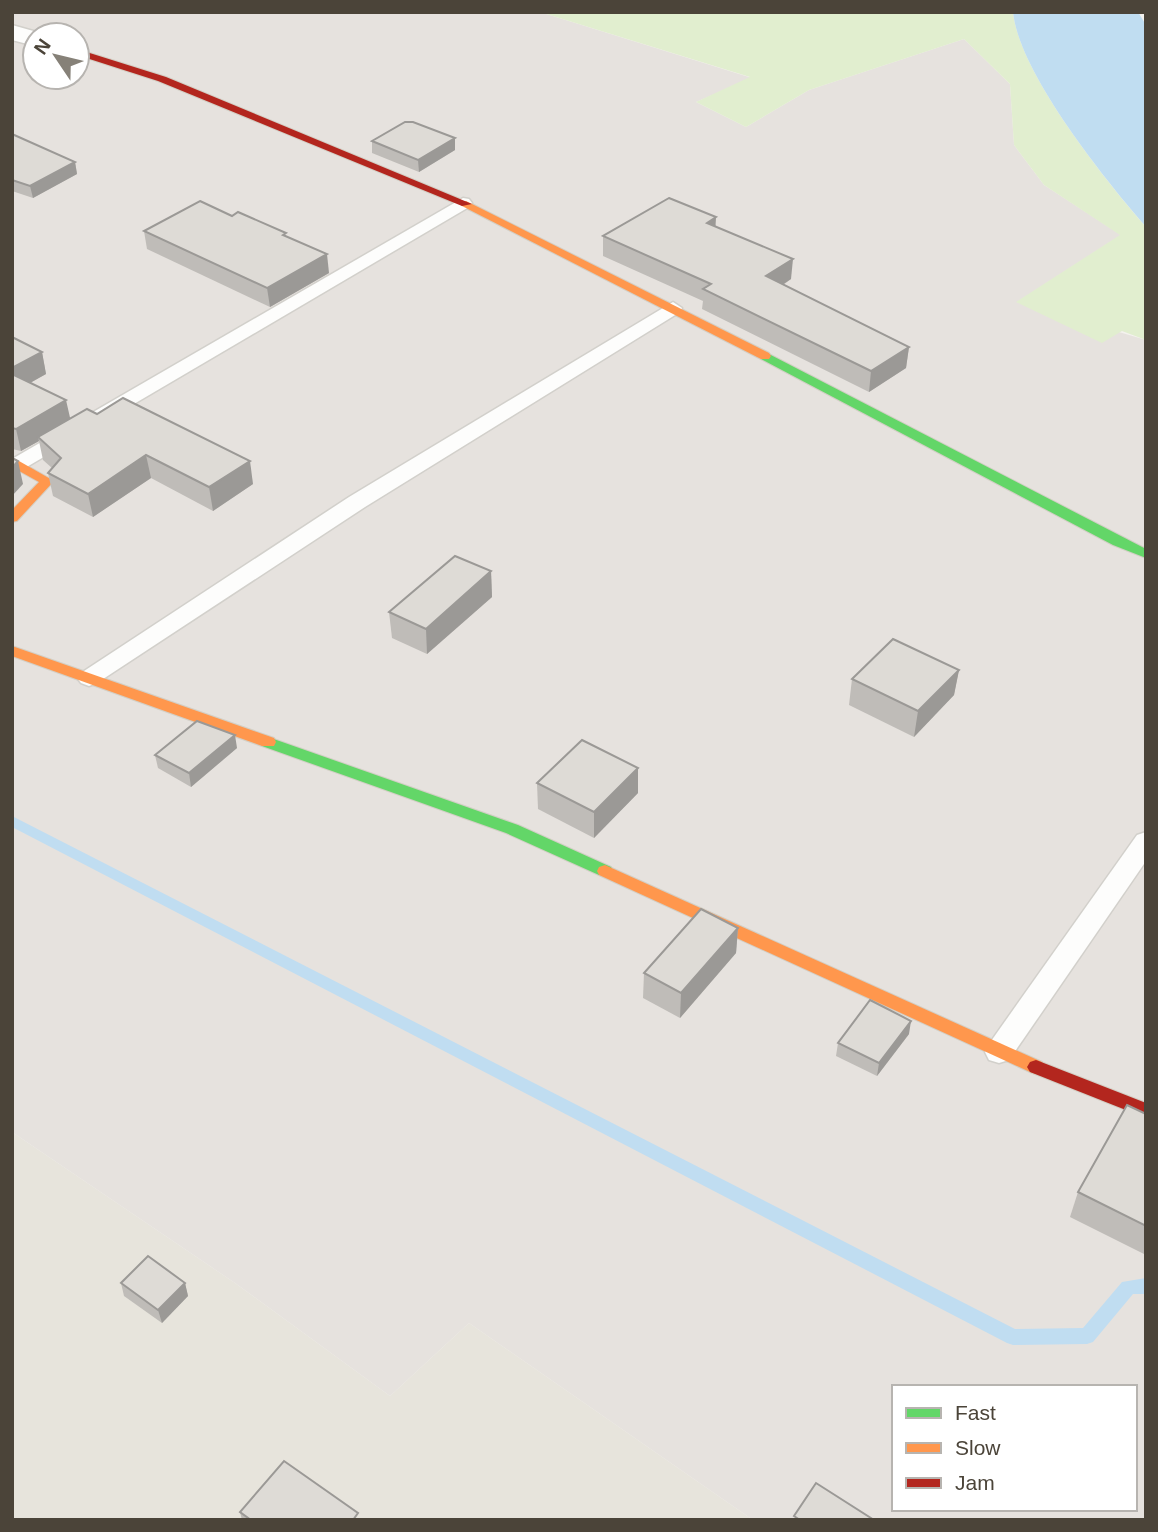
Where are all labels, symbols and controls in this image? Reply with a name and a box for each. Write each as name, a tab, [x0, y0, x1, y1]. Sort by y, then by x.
north arrow	[21, 21, 91, 91]
text: N	[30, 35, 55, 58]
legend	[892, 1385, 1137, 1511]
text: Fast	[955, 1401, 996, 1424]
text: Slow	[955, 1436, 1001, 1459]
text: Jam	[955, 1471, 995, 1494]

